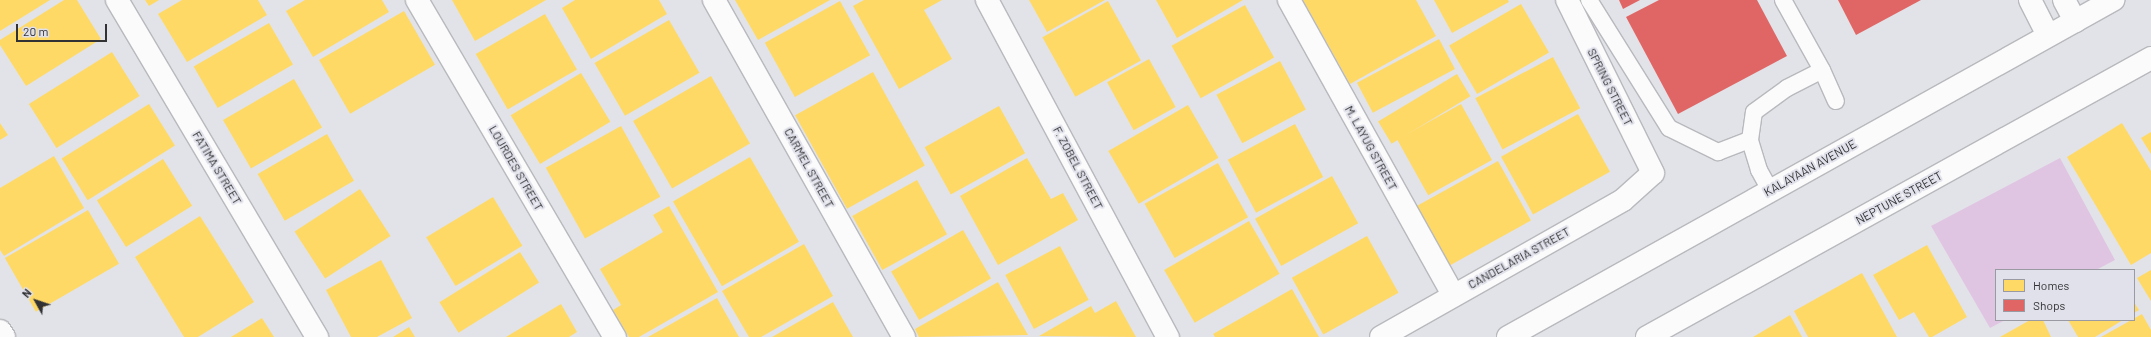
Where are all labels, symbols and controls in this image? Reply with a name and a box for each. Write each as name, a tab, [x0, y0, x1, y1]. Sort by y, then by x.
scale bar	[18, 16, 109, 42]
text: 20 m	[23, 24, 49, 38]
street label: SPRING STREET	[1584, 46, 1636, 128]
street label: M. LAYUG STREET	[1342, 103, 1400, 193]
street label: LOURDES STREET	[486, 123, 546, 213]
street label: F. ZOBEL STREET	[1050, 124, 1106, 212]
street label: CARMEL STREET	[781, 125, 837, 211]
street label: FATIMA STREET	[189, 129, 245, 207]
street label: KALAYAAN AVENUE	[1761, 137, 1859, 199]
street label: NEPTUNE STREET	[1853, 168, 1945, 228]
street label: CANDELARIA STREET	[1466, 224, 1572, 292]
legend	[1995, 269, 2135, 321]
text: Homes	[2033, 278, 2069, 292]
north arrow	[16, 281, 56, 321]
text: N	[19, 286, 34, 300]
text: Shops	[2033, 298, 2065, 312]

